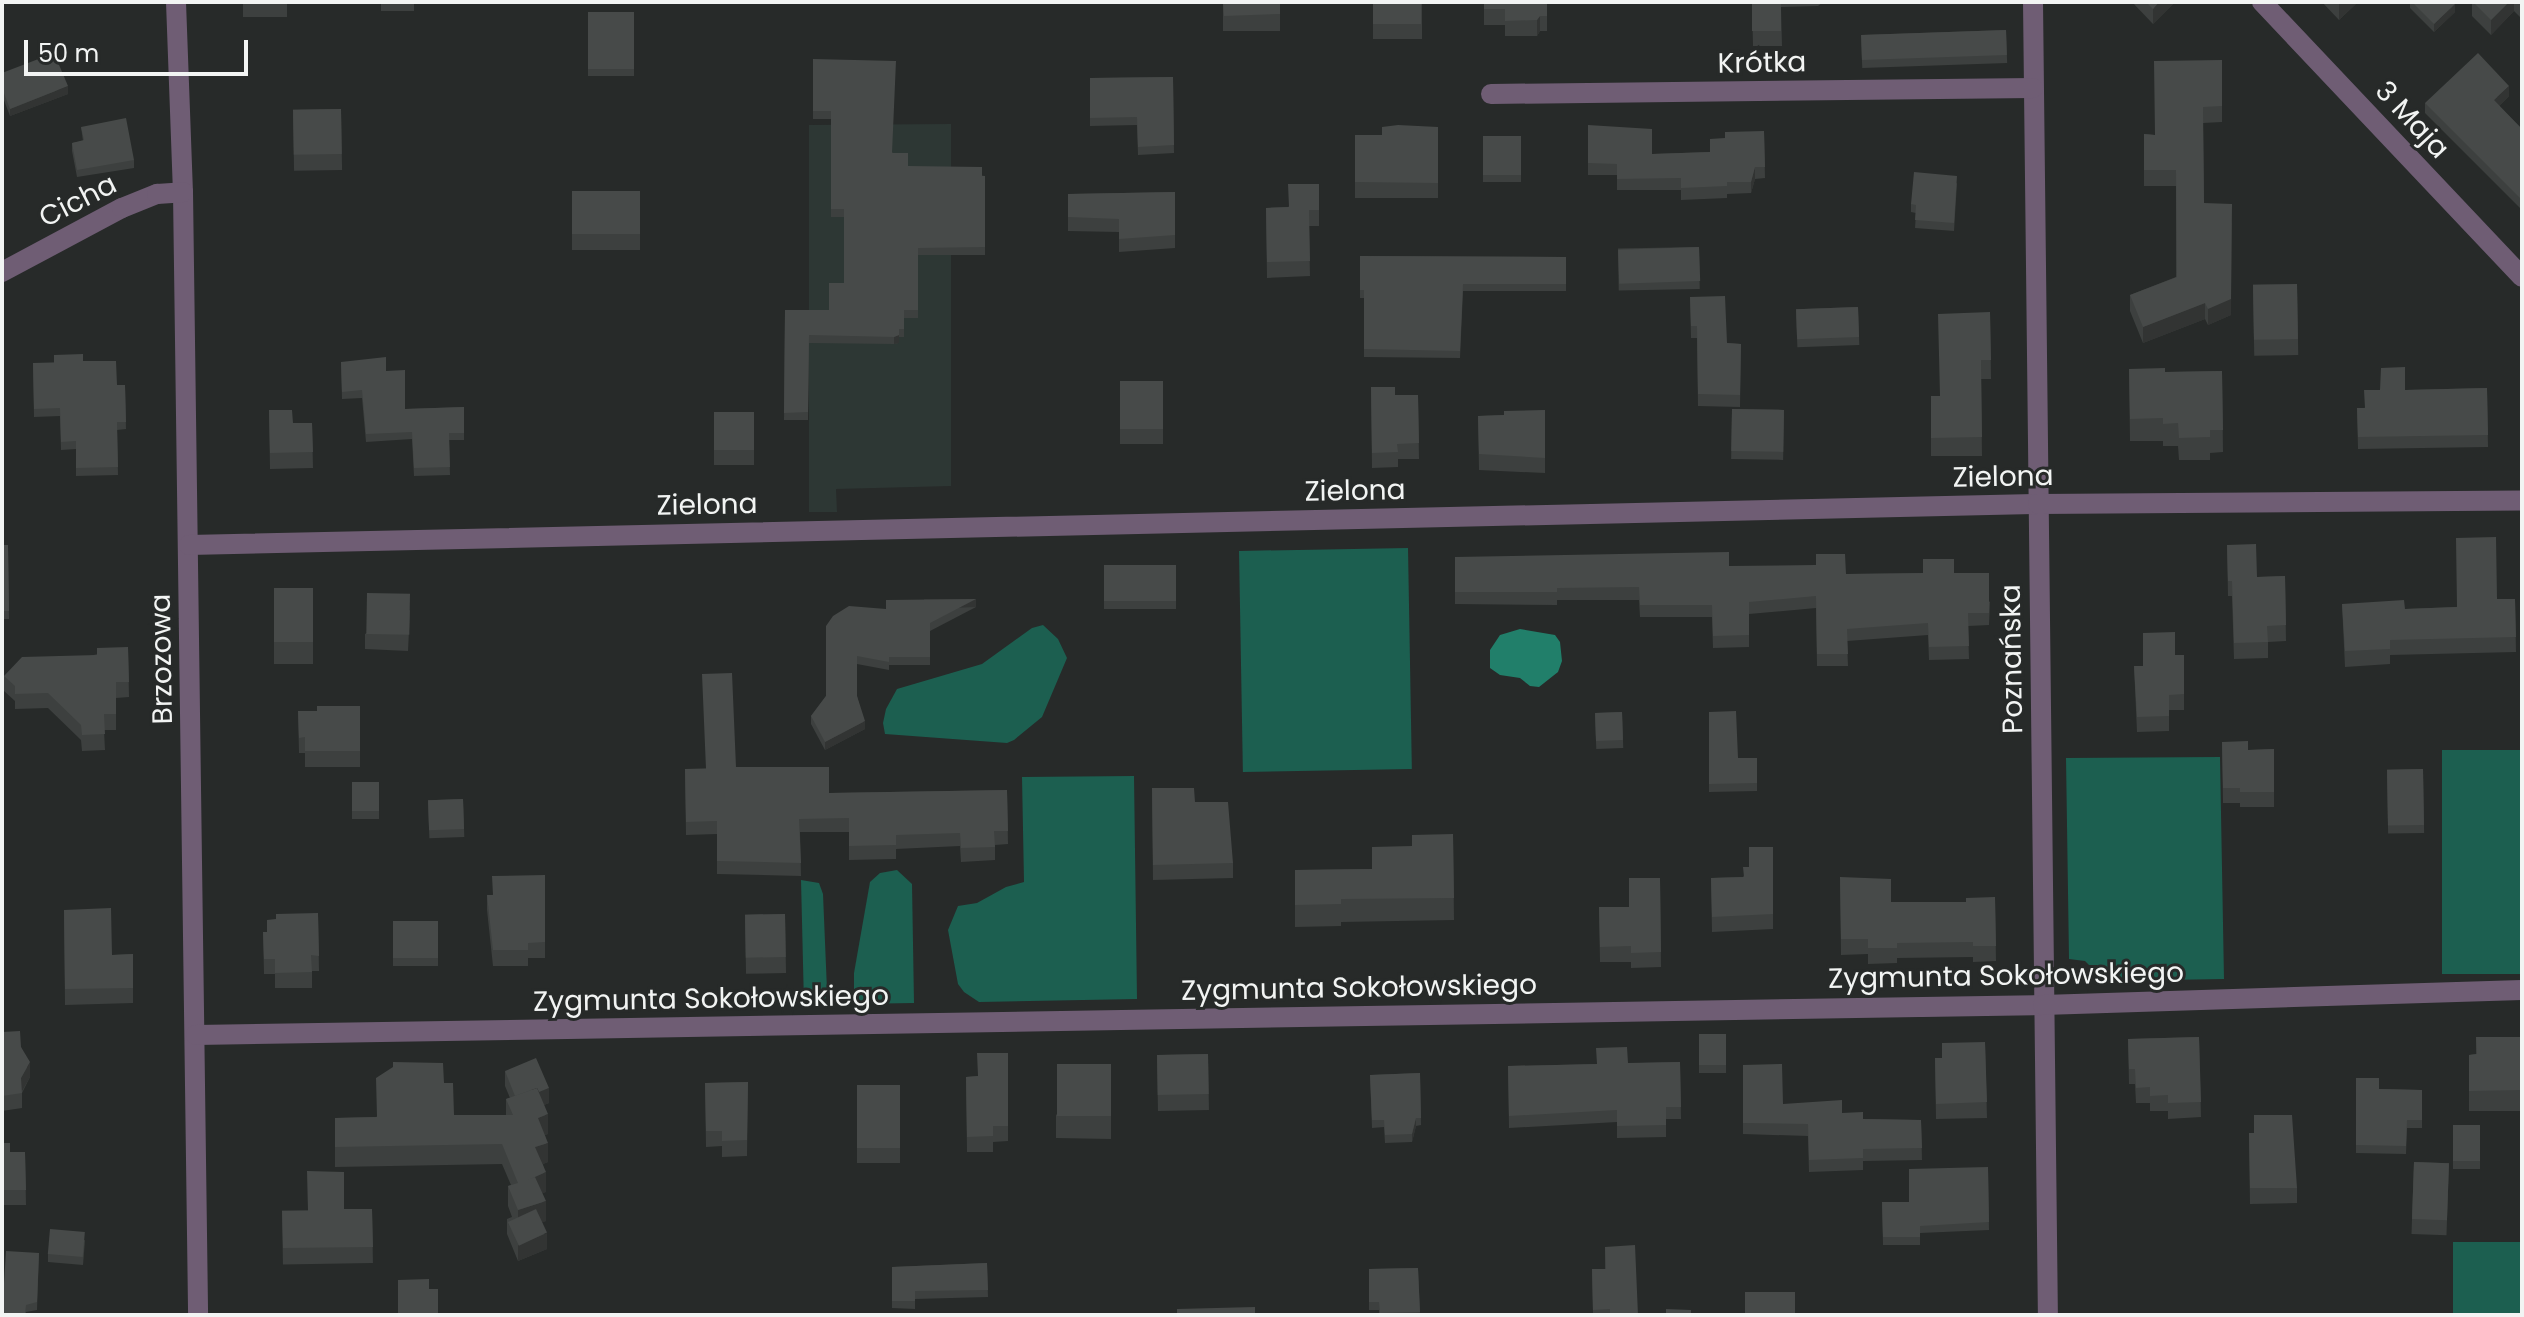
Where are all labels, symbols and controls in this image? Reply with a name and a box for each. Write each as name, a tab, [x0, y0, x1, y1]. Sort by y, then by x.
scale bar	[28, 24, 252, 74]
text: 50 m	[38, 37, 99, 70]
street label: Krótka	[1717, 45, 1807, 81]
street label: 3 Maja	[2368, 75, 2456, 165]
street label: Cicha	[34, 167, 122, 235]
street label: Zielona	[1952, 459, 2054, 495]
street label: Zielona	[1304, 473, 1406, 509]
street label: Zielona	[656, 487, 758, 523]
street label: Poznańska	[1994, 584, 2030, 734]
street label: Brzozowa	[144, 593, 180, 725]
street label: Zygmunta Sokołowskiego	[1828, 956, 2184, 996]
street label: Zygmunta Sokołowskiego	[1181, 968, 1537, 1008]
street label: Zygmunta Sokołowskiego	[533, 979, 889, 1019]

